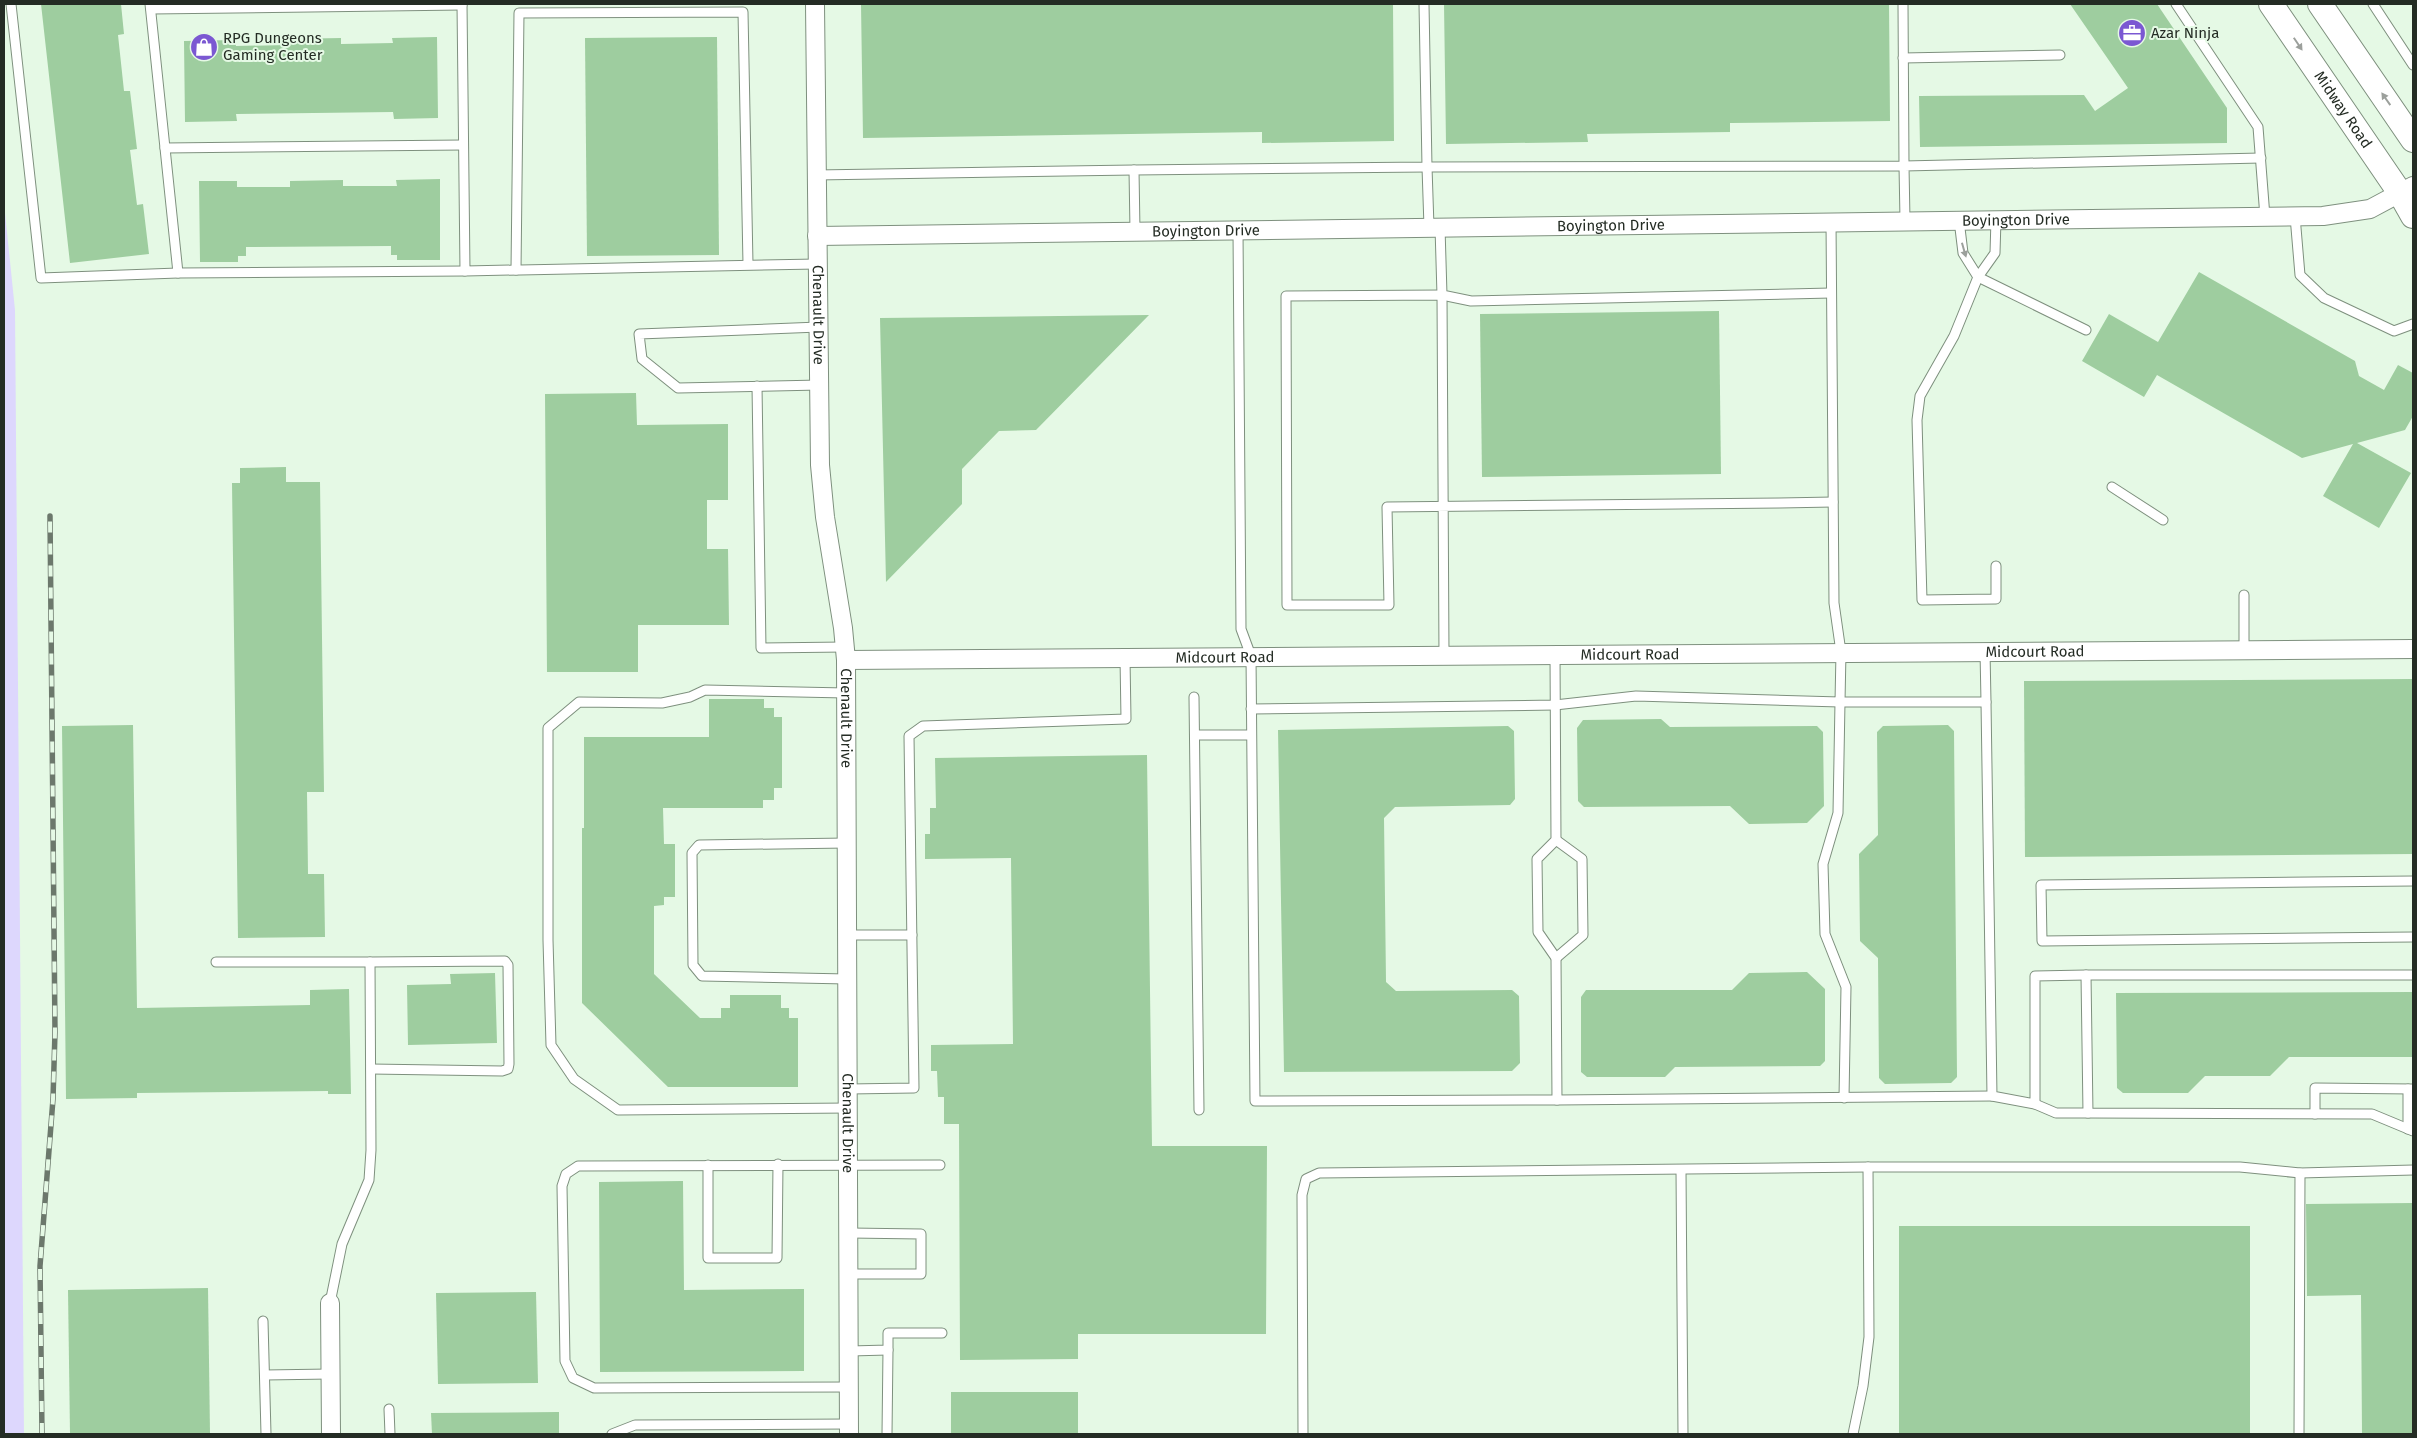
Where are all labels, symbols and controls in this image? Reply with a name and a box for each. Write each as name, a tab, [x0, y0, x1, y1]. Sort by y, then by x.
office icon: Azar Ninja	[2117, 18, 2147, 48]
place label: Azar Ninja	[2151, 24, 2219, 42]
place label: RPG Dungeons Gaming Center	[223, 29, 323, 64]
shop icon: RPG Dungeons Gaming Center	[189, 32, 219, 62]
one-way arrow	[2293, 37, 2303, 51]
street label: Midway Road	[2311, 68, 2376, 152]
one-way arrow	[2381, 93, 2391, 106]
street label: Boyington Drive	[1962, 210, 2070, 230]
street label: Boyington Drive	[1557, 216, 1665, 235]
street label: Boyington Drive	[1152, 221, 1260, 241]
one-way arrow	[1960, 242, 1968, 258]
street label: Chenault Drive	[809, 265, 828, 365]
street label: Midcourt Road	[1985, 642, 2085, 661]
street label: Midcourt Road	[1580, 645, 1680, 664]
street label: Midcourt Road	[1175, 648, 1275, 667]
street label: Chenault Drive	[837, 668, 855, 768]
street label: Chenault Drive	[839, 1073, 857, 1173]

